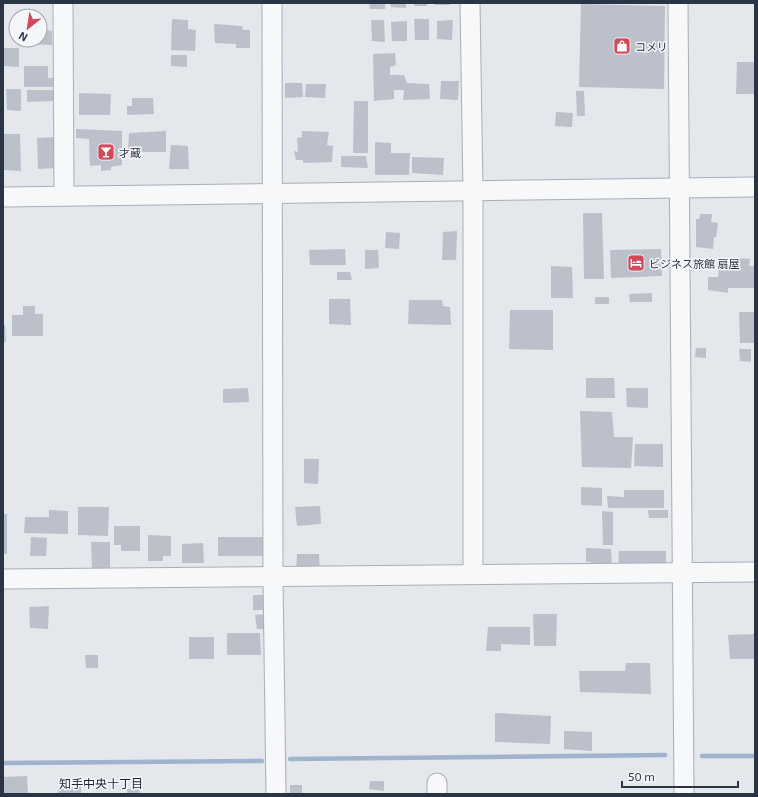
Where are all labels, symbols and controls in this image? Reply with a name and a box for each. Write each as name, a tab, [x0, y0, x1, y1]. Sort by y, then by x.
north arrow	[8, 8, 48, 48]
text: N	[16, 29, 29, 45]
shop icon: コメリ	[612, 36, 632, 56]
place label: コメリ	[635, 40, 668, 53]
bar icon: 才蔵	[96, 142, 116, 162]
place label: 才蔵	[119, 146, 141, 159]
hotel icon: ビジネス旅館 扇屋	[626, 253, 646, 273]
place label: ビジネス旅館 扇屋	[649, 257, 739, 270]
scale bar	[622, 763, 738, 789]
text: 50 m	[628, 769, 655, 783]
district label: 知手中央十丁目	[59, 776, 143, 790]

